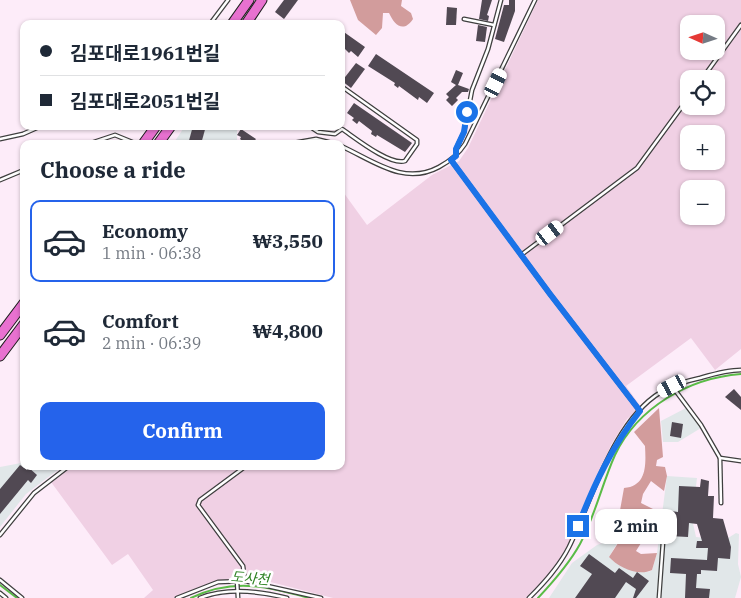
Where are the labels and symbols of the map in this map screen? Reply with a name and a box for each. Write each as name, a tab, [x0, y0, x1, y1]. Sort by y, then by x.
north arrow	[680, 15, 725, 60]
car	[482, 66, 509, 100]
route start	[456, 101, 478, 123]
car	[533, 218, 566, 248]
car	[655, 373, 688, 399]
callout: 2 min	[596, 508, 678, 544]
route end	[567, 515, 589, 537]
water label: 도사천	[230, 567, 271, 589]

